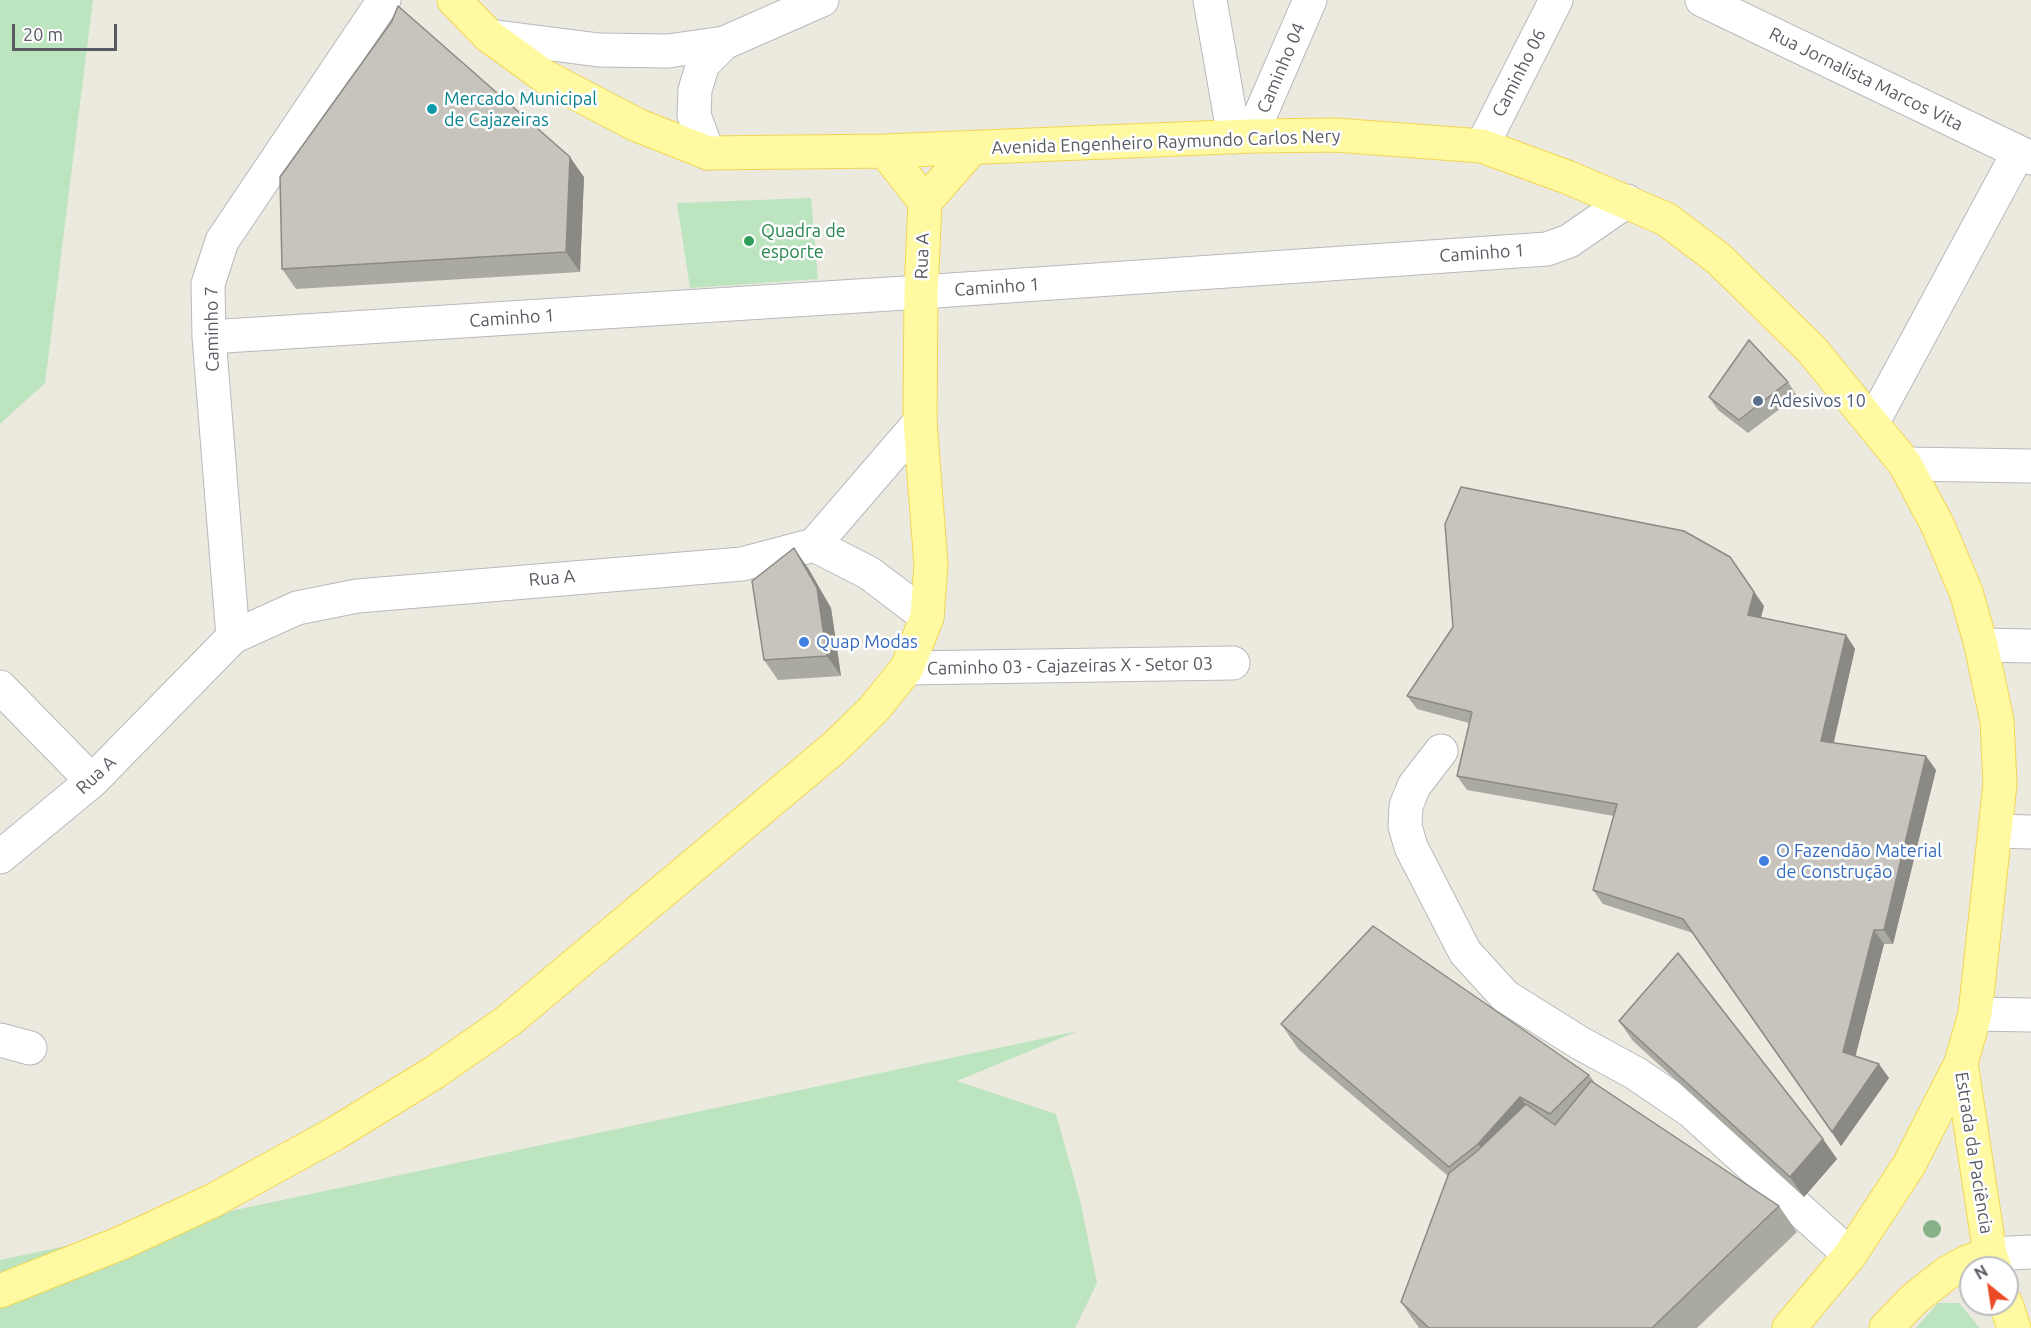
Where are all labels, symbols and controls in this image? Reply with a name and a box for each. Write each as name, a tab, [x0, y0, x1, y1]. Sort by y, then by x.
scale bar	[15, 12, 120, 50]
street label: Caminho 04	[1252, 20, 1310, 116]
street label: Rua Jornalista Marcos Vita	[1766, 23, 1966, 135]
text: 20 m	[23, 24, 63, 44]
street label: Caminho 06	[1488, 25, 1550, 121]
place label: Mercado Municipal de Cajazeiras	[444, 88, 597, 130]
marker: Mercado Municipal de Cajazeiras	[425, 102, 439, 116]
street label: Avenida Engenheiro Raymundo Carlos Nery	[991, 125, 1341, 159]
place label: Quadra de esporte	[761, 220, 846, 262]
street label: Rua A	[910, 232, 934, 280]
marker: Quadra de esporte	[742, 234, 756, 248]
street label: Caminho 1	[1439, 239, 1525, 267]
street label: Caminho 1	[954, 273, 1040, 301]
street label: Caminho 7	[200, 286, 224, 372]
street label: Caminho 1	[469, 304, 555, 332]
place label: Adesivos 10	[1770, 390, 1866, 412]
marker: Adesivos 10	[1751, 394, 1765, 408]
street label: Rua A	[528, 565, 576, 591]
place label: Quap Modas	[816, 631, 918, 653]
marker: Quap Modas	[797, 635, 811, 649]
street label: Caminho 03 - Cajazeiras X - Setor 03	[927, 653, 1213, 679]
street label: Rua A	[72, 751, 120, 799]
place label: O Fazendão Material de Construção	[1776, 840, 1942, 882]
marker: O Fazendão Material de Construção	[1757, 854, 1771, 868]
street label: Estrada da Paciência	[1951, 1070, 1997, 1236]
north arrow	[1959, 1256, 2019, 1316]
text: N	[1971, 1261, 1991, 1283]

